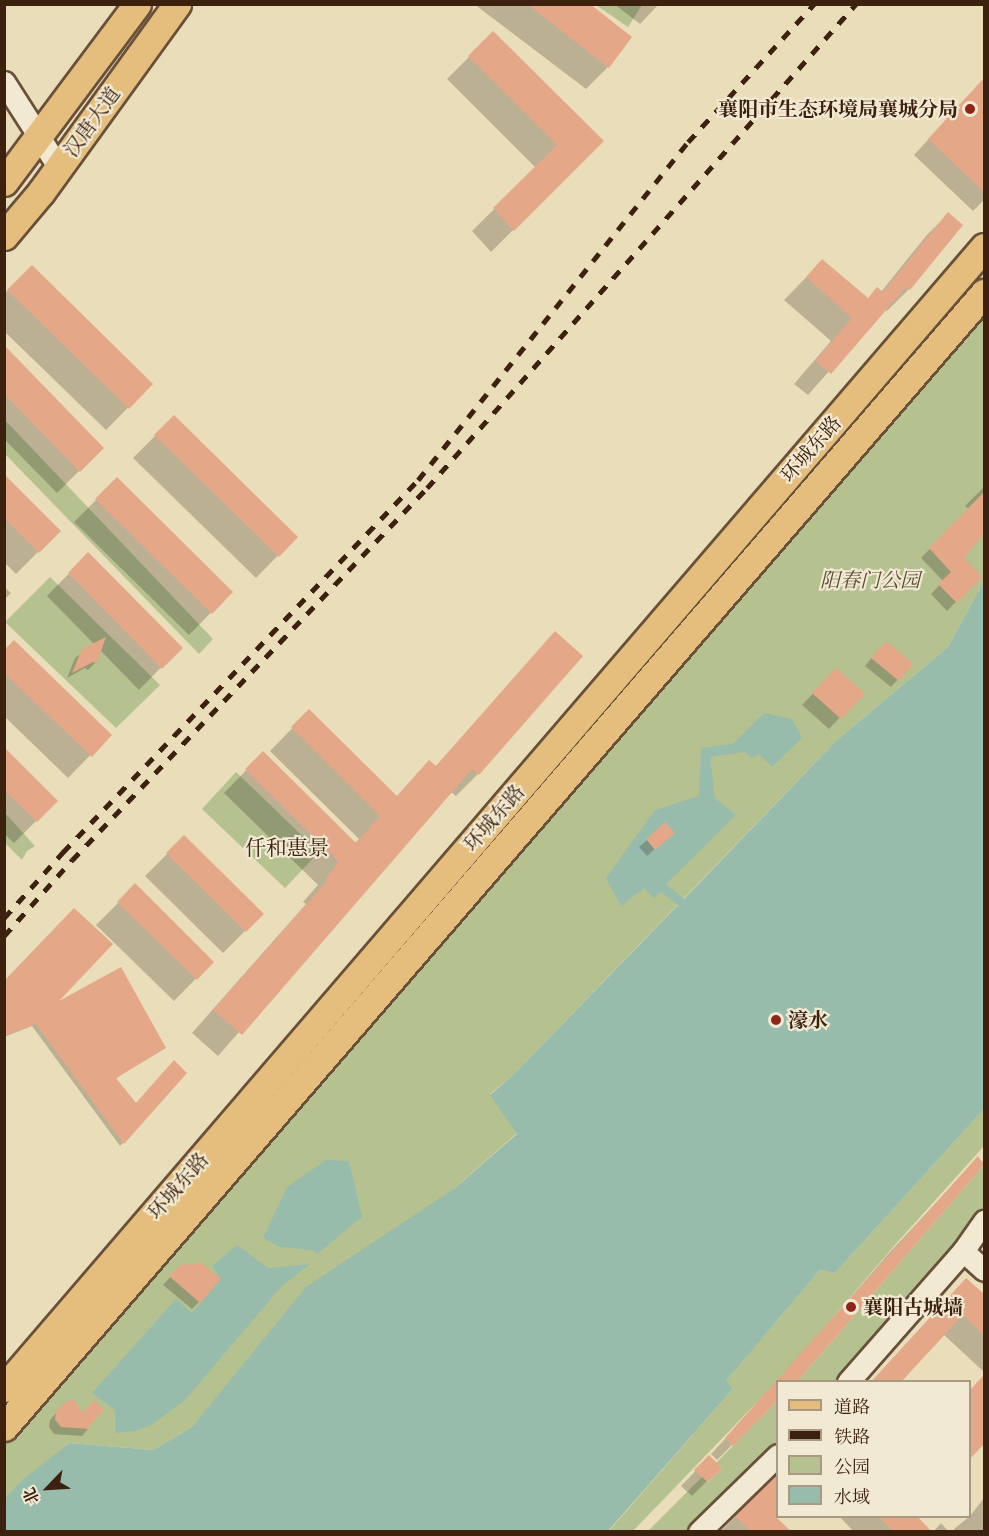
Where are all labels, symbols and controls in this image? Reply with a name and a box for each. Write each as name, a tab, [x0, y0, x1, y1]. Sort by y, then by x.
street label: 汉唐大道	[59, 83, 125, 161]
place label: 襄阳市生态环境局襄城分局	[718, 97, 958, 121]
marker: 襄阳市生态环境局襄城分局	[963, 102, 977, 116]
street label: 环城东路	[776, 411, 846, 487]
park label: 阳春门公园	[820, 568, 920, 592]
street label: 环城东路	[459, 780, 529, 856]
district label: 仟和惠景	[245, 835, 329, 861]
place label: 濠水	[788, 1008, 828, 1032]
marker: 濠水	[769, 1013, 783, 1027]
street label: 环城东路	[143, 1148, 213, 1224]
place label: 襄阳古城墙	[863, 1295, 963, 1319]
marker: 襄阳古城墙	[844, 1300, 858, 1314]
legend	[776, 1380, 971, 1518]
text: 道路	[834, 1395, 870, 1418]
text: 铁路	[834, 1425, 870, 1448]
text: 公园	[834, 1455, 870, 1478]
north arrow	[18, 1458, 78, 1518]
text: 北	[18, 1484, 44, 1508]
text: 水域	[834, 1485, 870, 1508]

